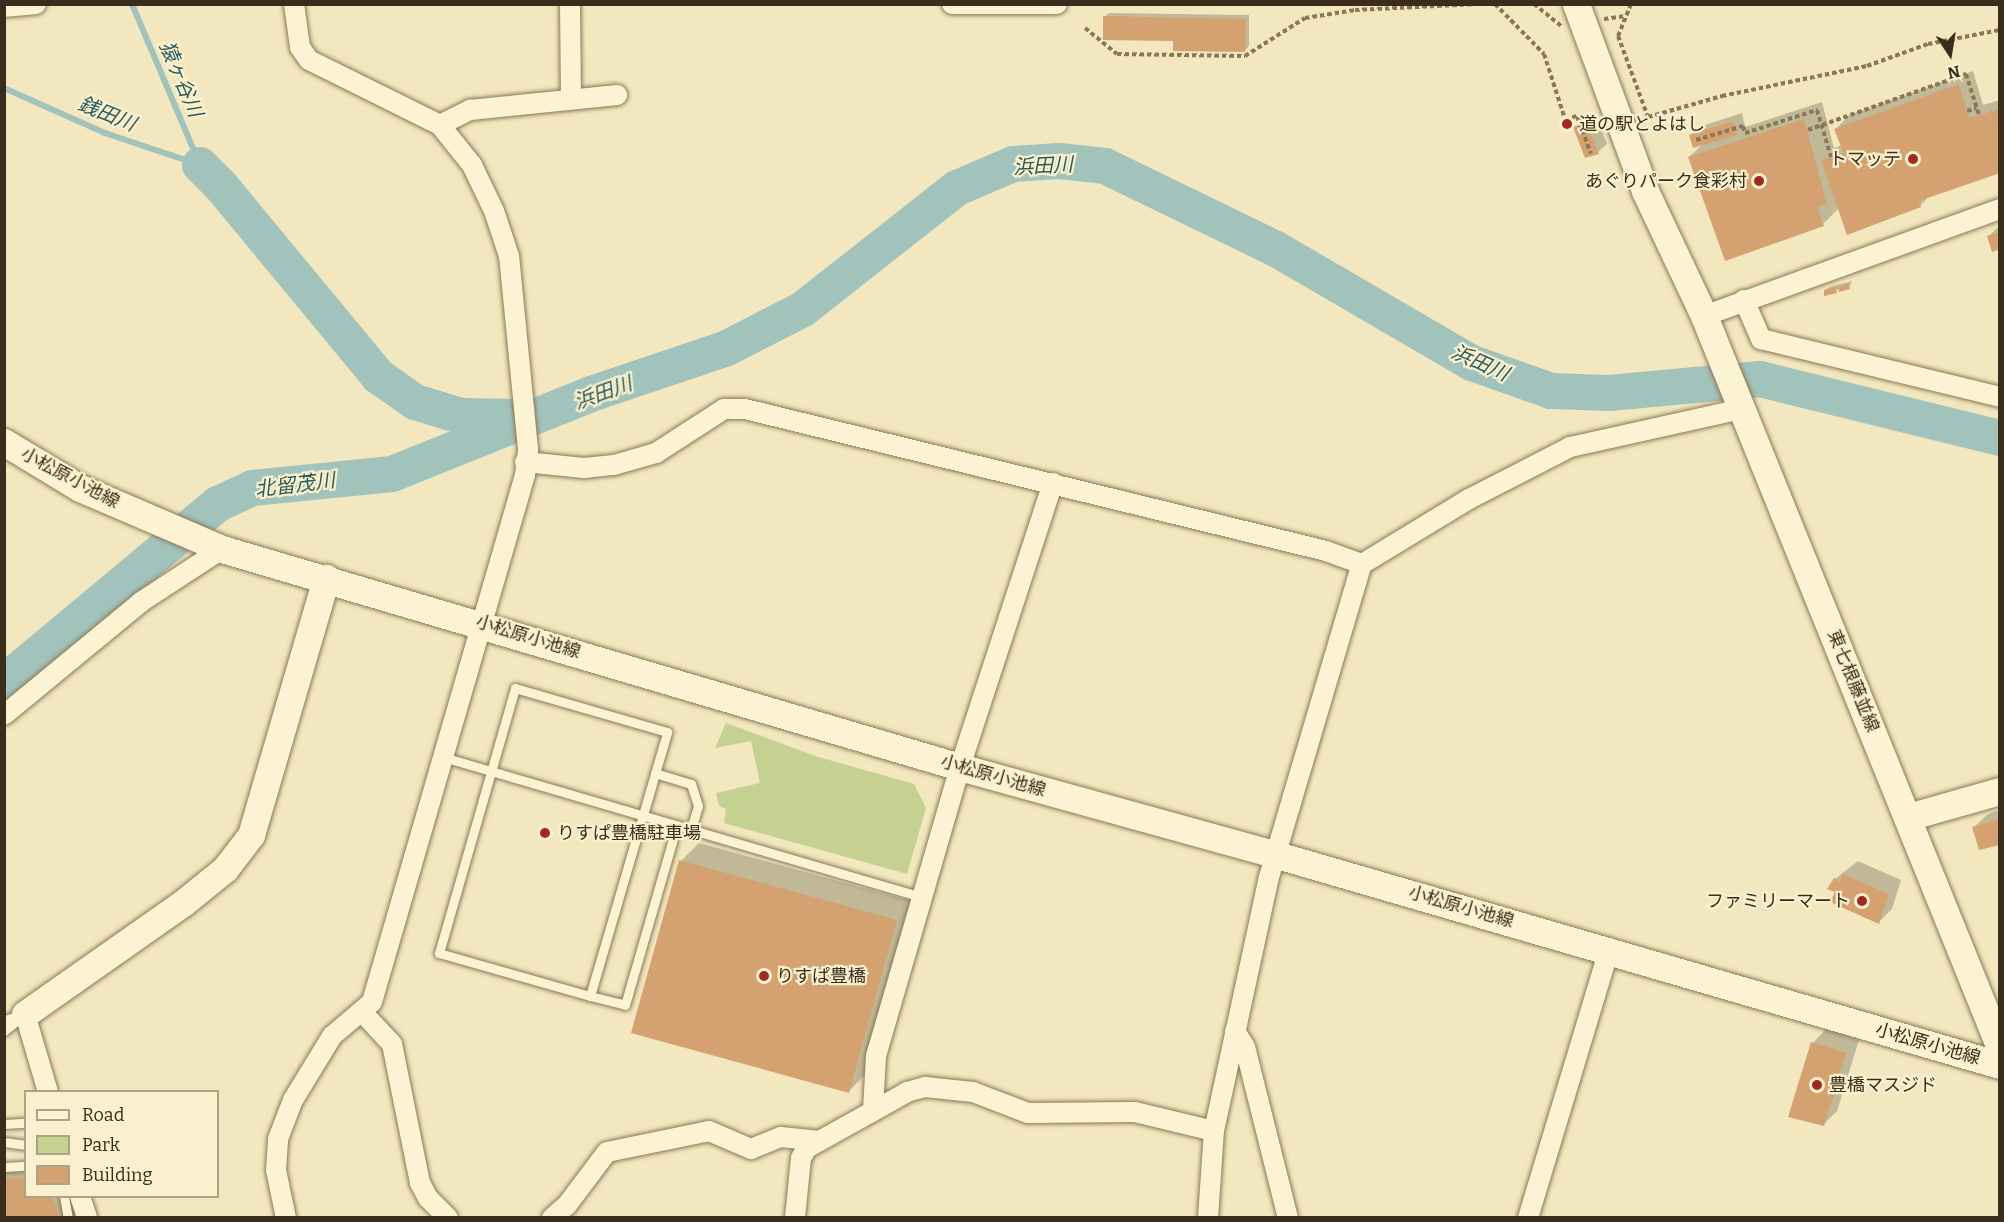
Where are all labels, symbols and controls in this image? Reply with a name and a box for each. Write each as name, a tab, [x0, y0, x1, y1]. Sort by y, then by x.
north arrow	[1920, 24, 1980, 84]
water label: 猿ヶ谷川	[154, 37, 208, 121]
text: N	[1946, 62, 1962, 83]
water label: 銭田川	[75, 92, 139, 136]
place label: 道の駅とよはし	[1579, 113, 1705, 135]
marker: 道の駅とよはし	[1560, 117, 1574, 131]
place label: トマッテ	[1829, 148, 1901, 170]
water label: 浜田川	[1012, 152, 1074, 180]
marker: トマッテ	[1906, 152, 1920, 166]
place label: あぐりパーク食彩村	[1585, 170, 1747, 192]
marker: あぐりパーク食彩村	[1752, 174, 1766, 188]
water label: 浜田川	[1448, 340, 1512, 386]
water label: 浜田川	[571, 371, 635, 415]
street label: 小松原小池線	[17, 443, 123, 513]
water label: 北留茂川	[254, 468, 336, 502]
street label: 小松原小池線	[473, 611, 583, 663]
street label: 東七根藤並線	[1823, 627, 1883, 735]
street label: 小松原小池線	[938, 751, 1048, 801]
place label: りすぱ豊橋駐車場	[557, 822, 701, 844]
marker: りすぱ豊橋駐車場	[538, 826, 552, 840]
street label: 小松原小池線	[1406, 882, 1516, 932]
place label: ファミリーマート	[1706, 890, 1850, 912]
marker: ファミリーマート	[1855, 894, 1869, 908]
place label: りすぱ豊橋	[776, 965, 866, 987]
marker: りすぱ豊橋	[757, 969, 771, 983]
street label: 小松原小池線	[1873, 1019, 1983, 1069]
place label: 豊橋マスジド	[1829, 1074, 1937, 1096]
marker: 豊橋マスジド	[1810, 1078, 1824, 1092]
legend	[24, 1090, 219, 1198]
text: Road	[82, 1104, 124, 1126]
text: Park	[82, 1134, 120, 1156]
text: Building	[82, 1164, 153, 1186]

